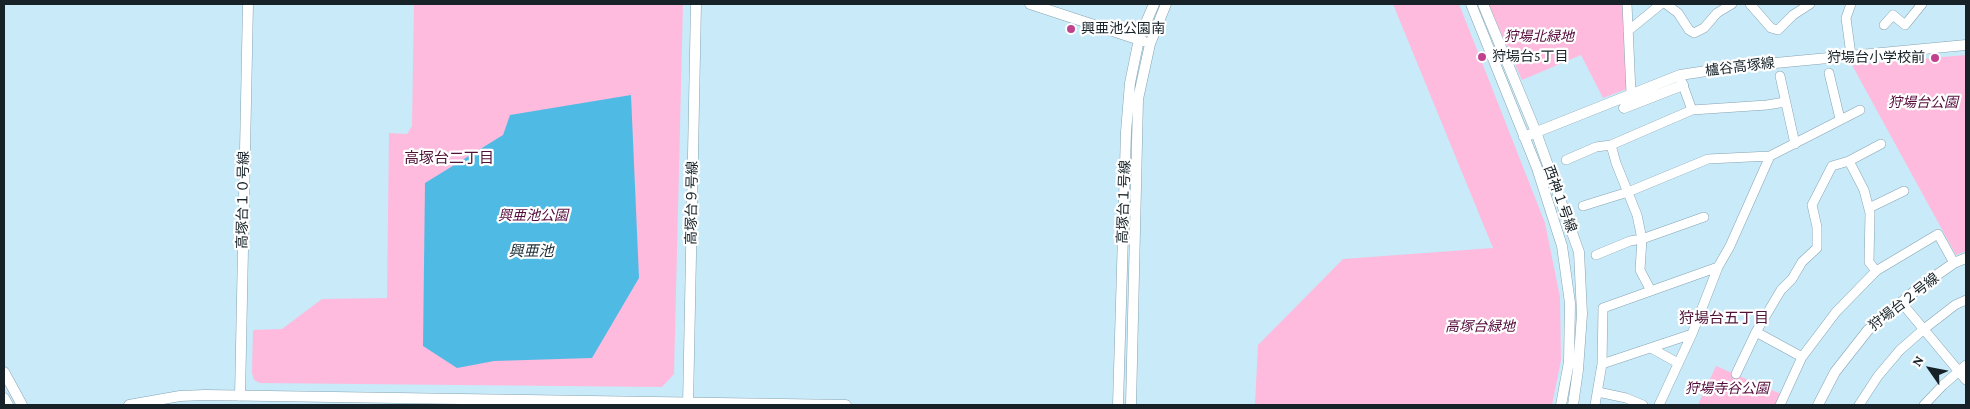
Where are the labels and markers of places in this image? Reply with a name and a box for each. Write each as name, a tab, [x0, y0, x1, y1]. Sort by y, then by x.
place label: 興亜池公園南	[1081, 21, 1165, 37]
marker: 興亜池公園南	[1065, 23, 1077, 35]
place label: 狩場台5丁目	[1492, 49, 1569, 65]
place label: 狩場台小学校前	[1827, 50, 1925, 66]
marker: 狩場台5丁目	[1476, 51, 1488, 63]
marker: 狩場台小学校前	[1929, 52, 1941, 64]

